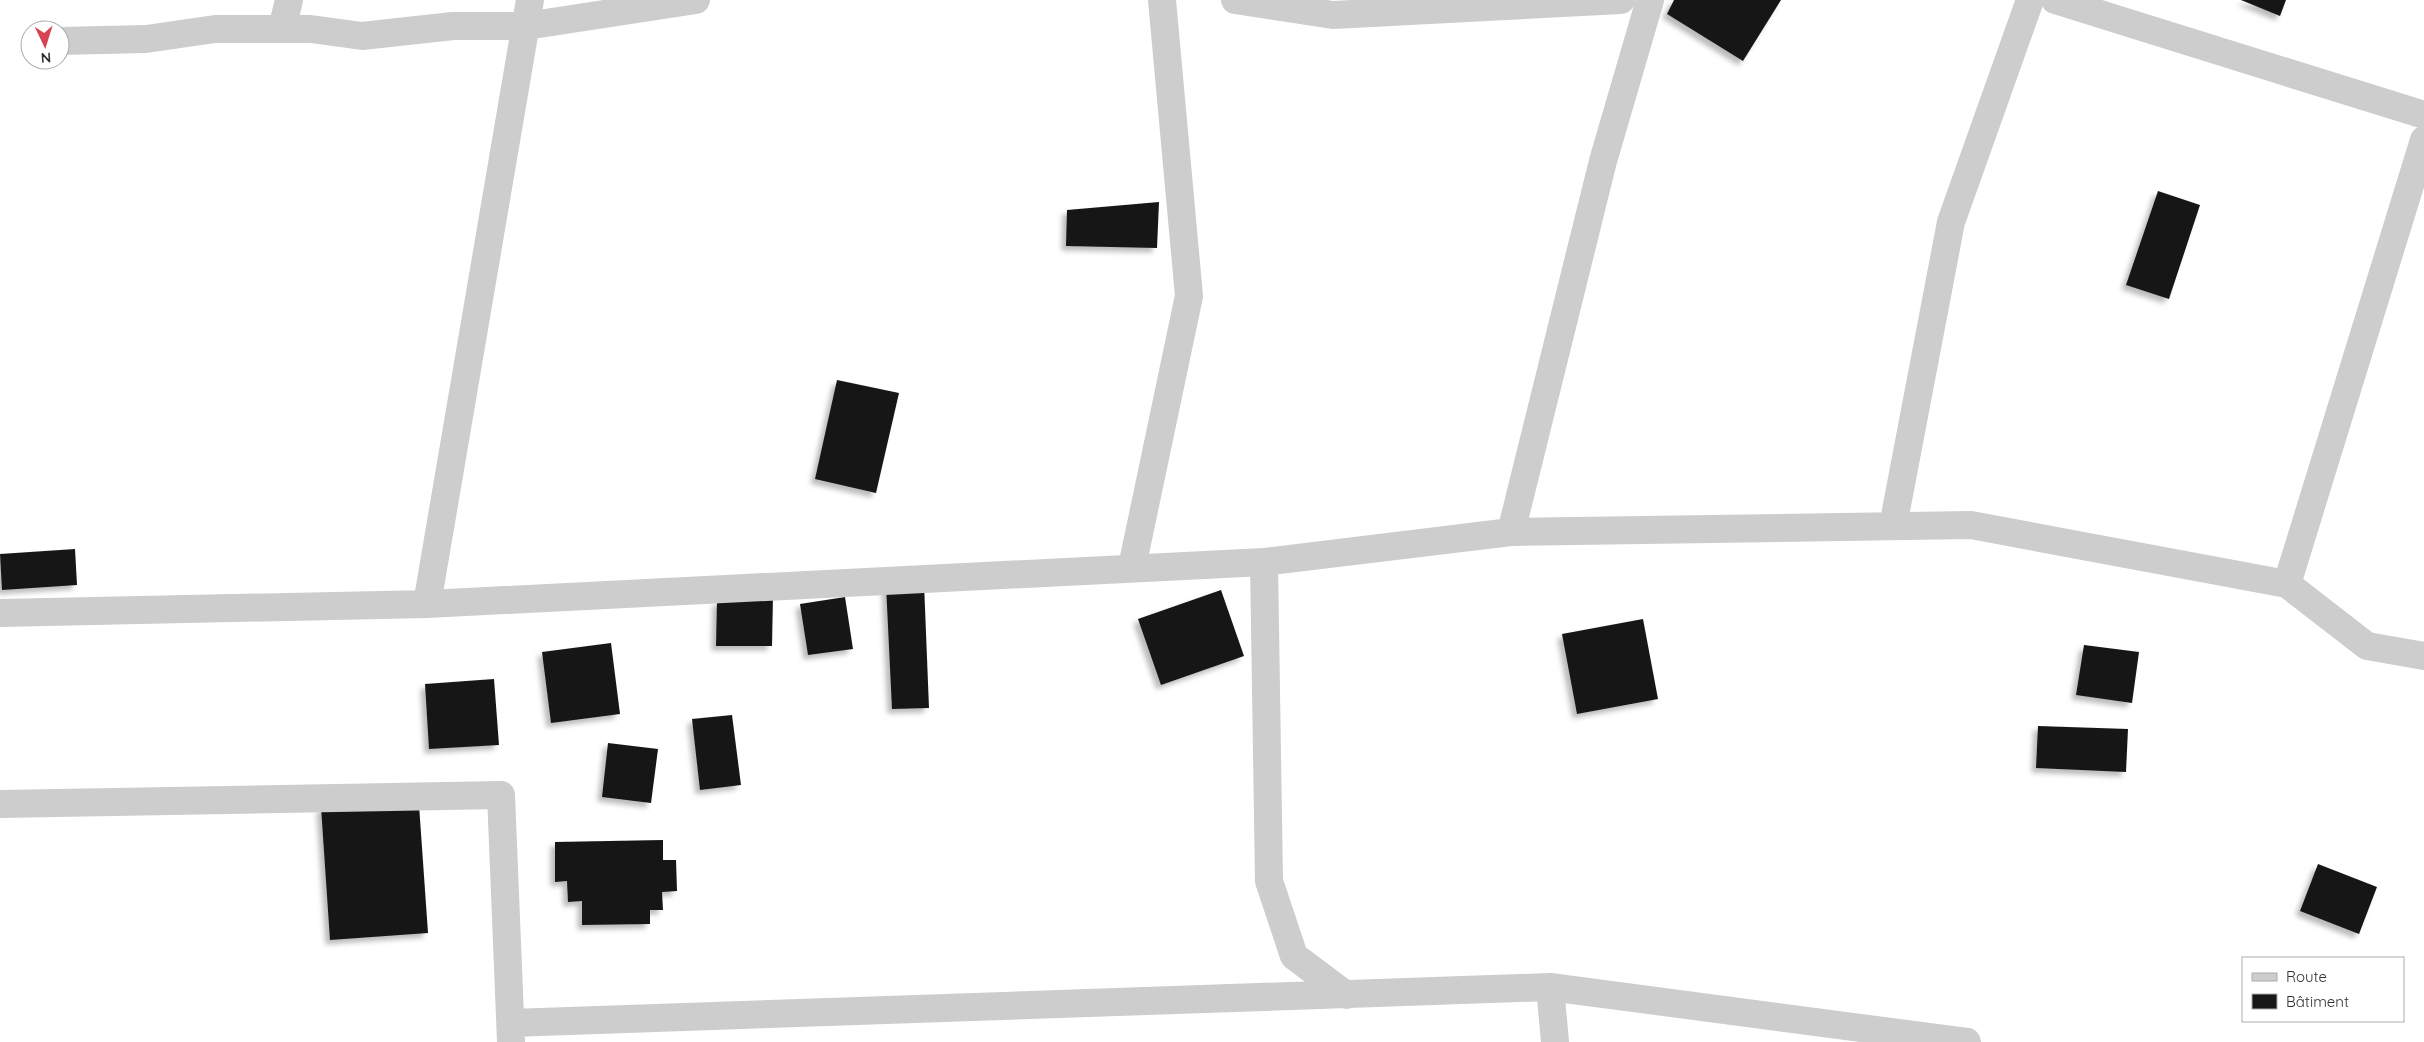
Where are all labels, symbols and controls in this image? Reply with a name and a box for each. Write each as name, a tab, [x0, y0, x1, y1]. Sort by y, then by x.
north arrow	[20, 20, 70, 70]
text: N	[40, 49, 52, 67]
legend	[2242, 957, 2404, 1022]
text: Route	[2286, 967, 2327, 986]
text: Bâtiment	[2286, 992, 2349, 1011]

